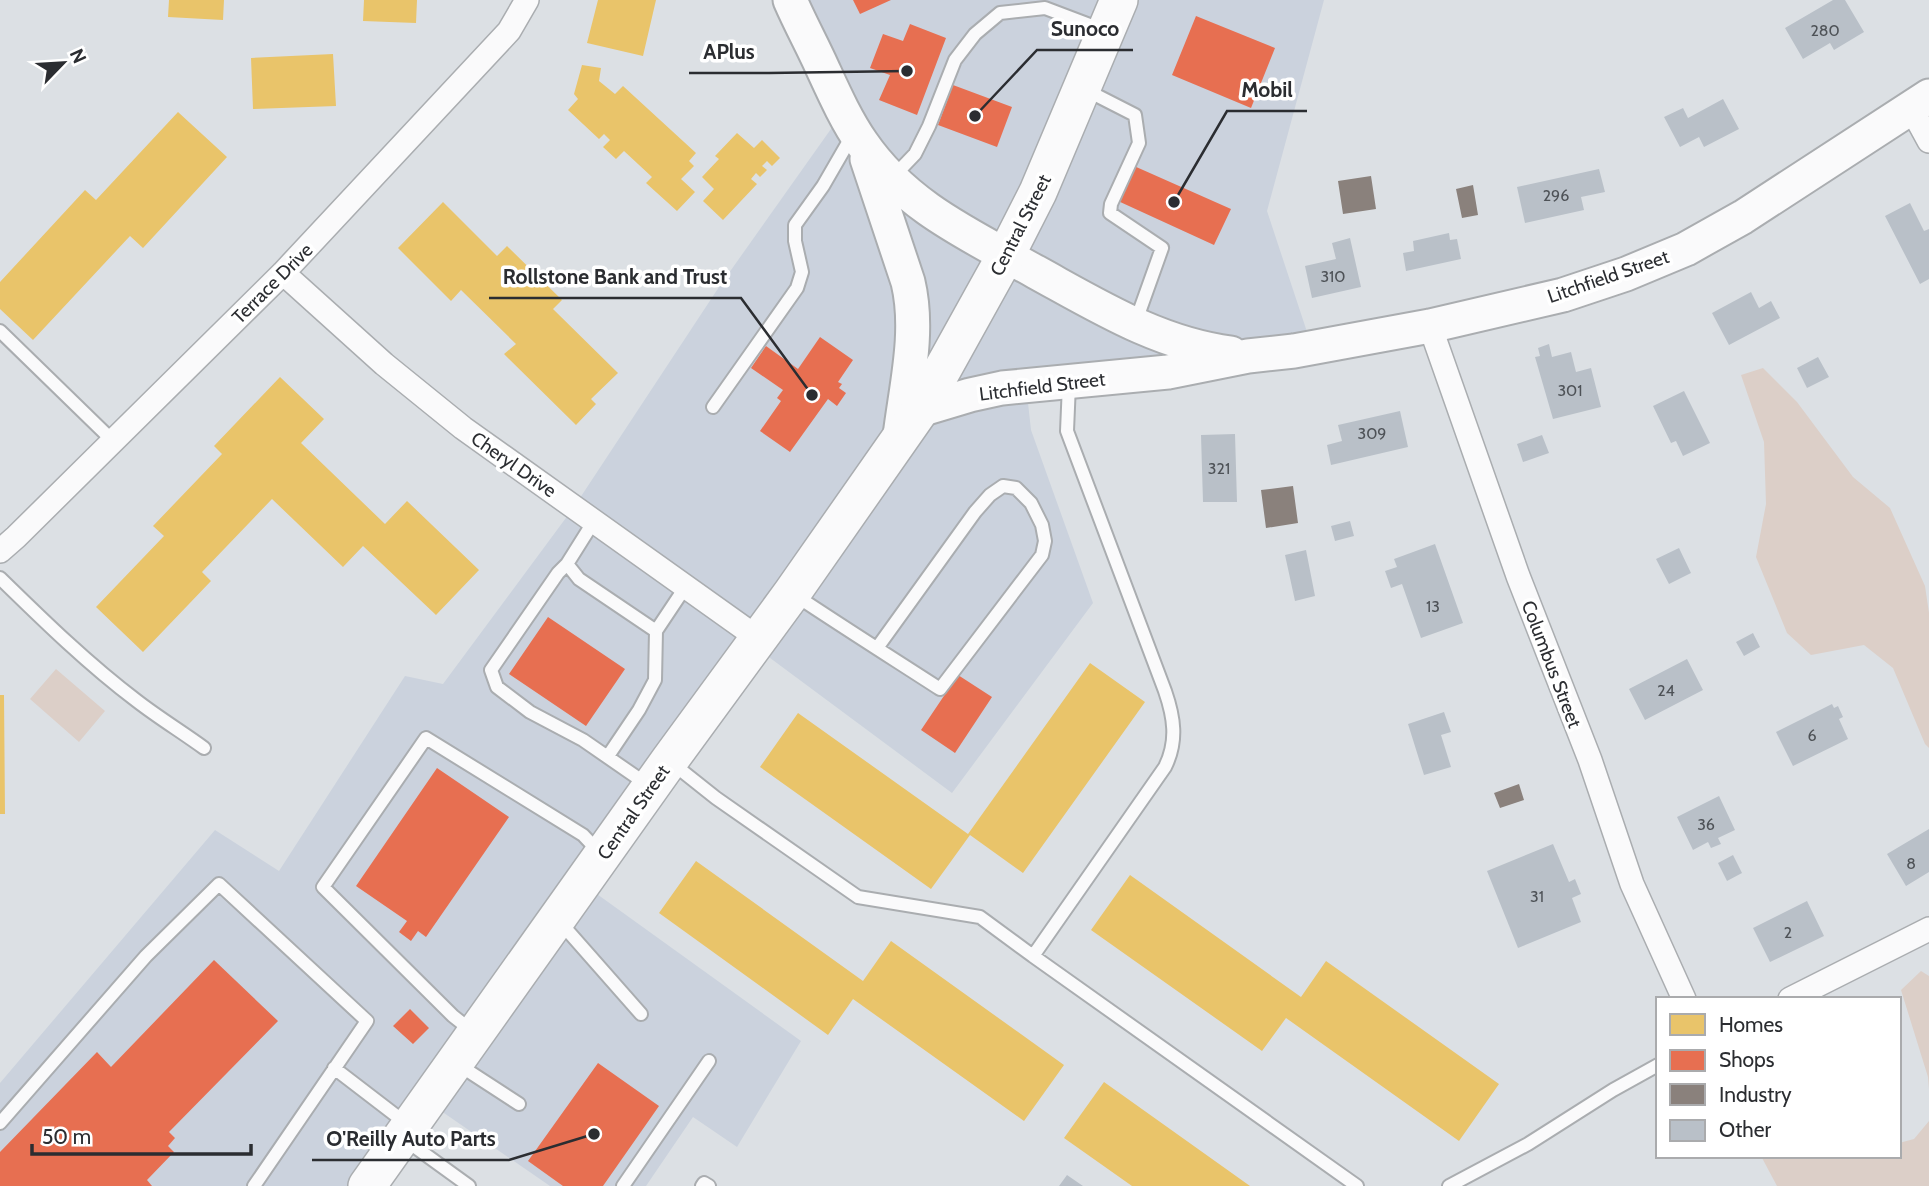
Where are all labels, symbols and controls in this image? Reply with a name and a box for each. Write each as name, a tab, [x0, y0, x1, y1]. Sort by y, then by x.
callout: Sunoco	[1037, 8, 1133, 50]
text: Sunoco	[1051, 16, 1119, 41]
house number: 280	[1810, 21, 1840, 40]
north arrow	[28, 28, 98, 98]
callout: APlus	[689, 31, 769, 73]
text: APlus	[703, 39, 755, 64]
text: N	[65, 45, 91, 67]
callout: Mobil	[1227, 69, 1307, 111]
text: Mobil	[1241, 77, 1293, 102]
street label: Central Street	[985, 170, 1056, 280]
house number: 296	[1543, 186, 1569, 205]
street label: Terrace Drive	[227, 238, 318, 328]
street label: Litchfield Street	[1544, 245, 1672, 308]
callout: Rollstone Bank and Trust	[489, 256, 741, 298]
text: Rollstone Bank and Trust	[503, 264, 727, 289]
house number: 310	[1320, 267, 1346, 286]
street label: Litchfield Street	[978, 367, 1107, 406]
house number: 301	[1557, 381, 1583, 400]
house number: 309	[1358, 424, 1386, 443]
street label: Cheryl Drive	[467, 427, 561, 502]
house number: 321	[1208, 459, 1230, 478]
house number: 13	[1426, 597, 1440, 616]
street label: Columbus Street	[1517, 597, 1587, 732]
house number: 24	[1657, 681, 1675, 700]
house number: 6	[1807, 726, 1817, 745]
street label: Central Street	[592, 760, 675, 864]
house number: 36	[1697, 815, 1715, 834]
house number: 8	[1906, 854, 1916, 873]
house number: 31	[1530, 887, 1544, 906]
house number: 2	[1784, 923, 1792, 942]
legend	[1656, 997, 1901, 1158]
text: Homes	[1719, 1012, 1783, 1037]
text: Shops	[1719, 1047, 1775, 1072]
text: Industry	[1719, 1082, 1792, 1107]
scale bar	[32, 1112, 250, 1156]
text: Other	[1719, 1117, 1771, 1142]
callout: O'Reilly Auto Parts	[312, 1118, 509, 1160]
text: 50 m	[42, 1124, 91, 1149]
text: O'Reilly Auto Parts	[326, 1126, 496, 1151]

